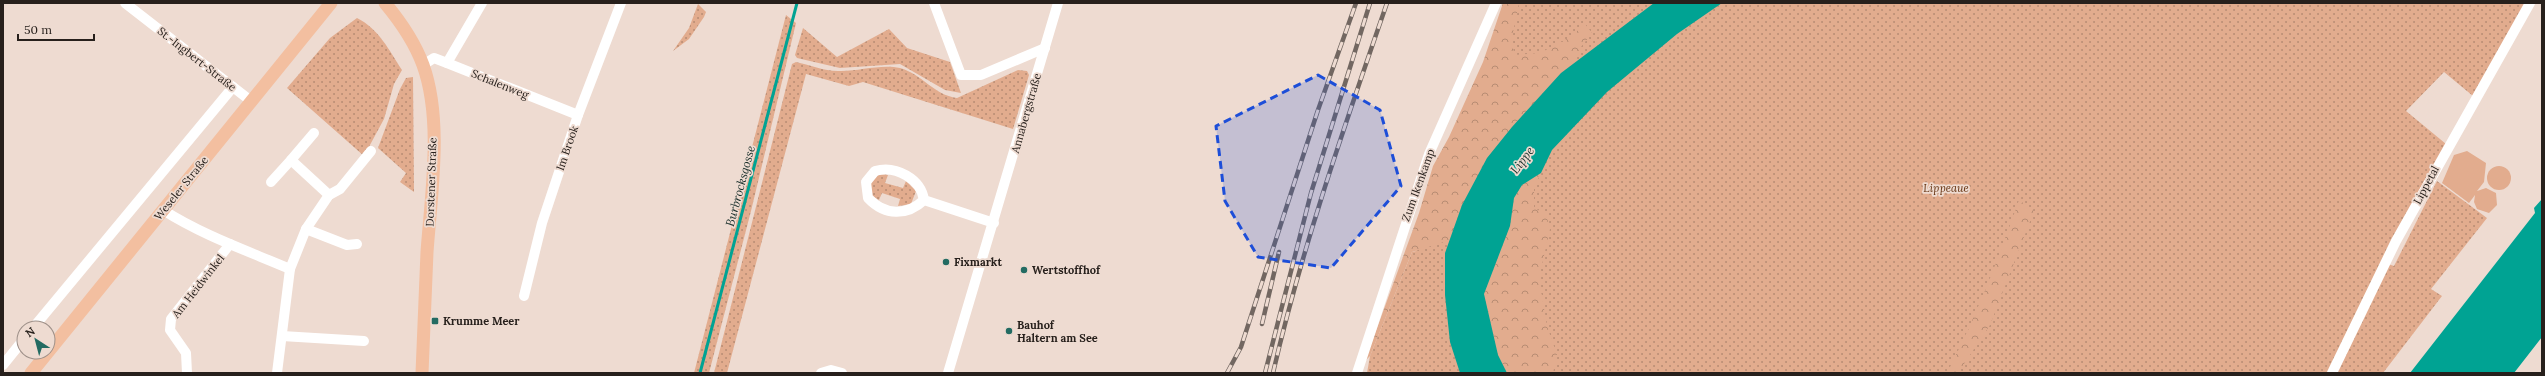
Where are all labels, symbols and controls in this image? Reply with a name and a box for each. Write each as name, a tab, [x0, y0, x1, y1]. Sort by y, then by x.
scale bar	[18, 16, 94, 42]
text: 50 m	[24, 22, 52, 37]
street label: St.-Ingbert-Straße	[155, 24, 239, 94]
street label: Schalenweg	[469, 66, 532, 102]
street label: Annabergstraße	[1008, 72, 1044, 155]
street label: Im Brook	[553, 124, 581, 172]
street label: Dorstener Straße	[422, 137, 440, 227]
water label: Lippe	[1507, 143, 1537, 177]
water label: Burbrocksgosse	[722, 144, 758, 228]
street label: Zum Ikenkamp	[1398, 146, 1438, 223]
street label: Weseler Straße	[151, 153, 211, 223]
street label: Lippetal	[2410, 163, 2442, 207]
park label: Lippeaue	[1923, 181, 1969, 195]
street label: Am Heidwinkel	[168, 251, 227, 321]
place label: Fixmarkt	[954, 255, 1002, 269]
marker: Fixmarkt	[941, 257, 951, 267]
place label: Wertstoffhof	[1032, 263, 1101, 277]
marker: Wertstoffhof	[1019, 265, 1029, 275]
place label: Krumme Meer	[443, 314, 520, 328]
marker: Krumme Meer	[430, 316, 440, 326]
place label: Bauhof Haltern am See	[1017, 318, 1098, 345]
north arrow	[16, 320, 56, 360]
text: N	[23, 323, 38, 340]
marker: Bauhof Haltern am See	[1004, 326, 1014, 336]

